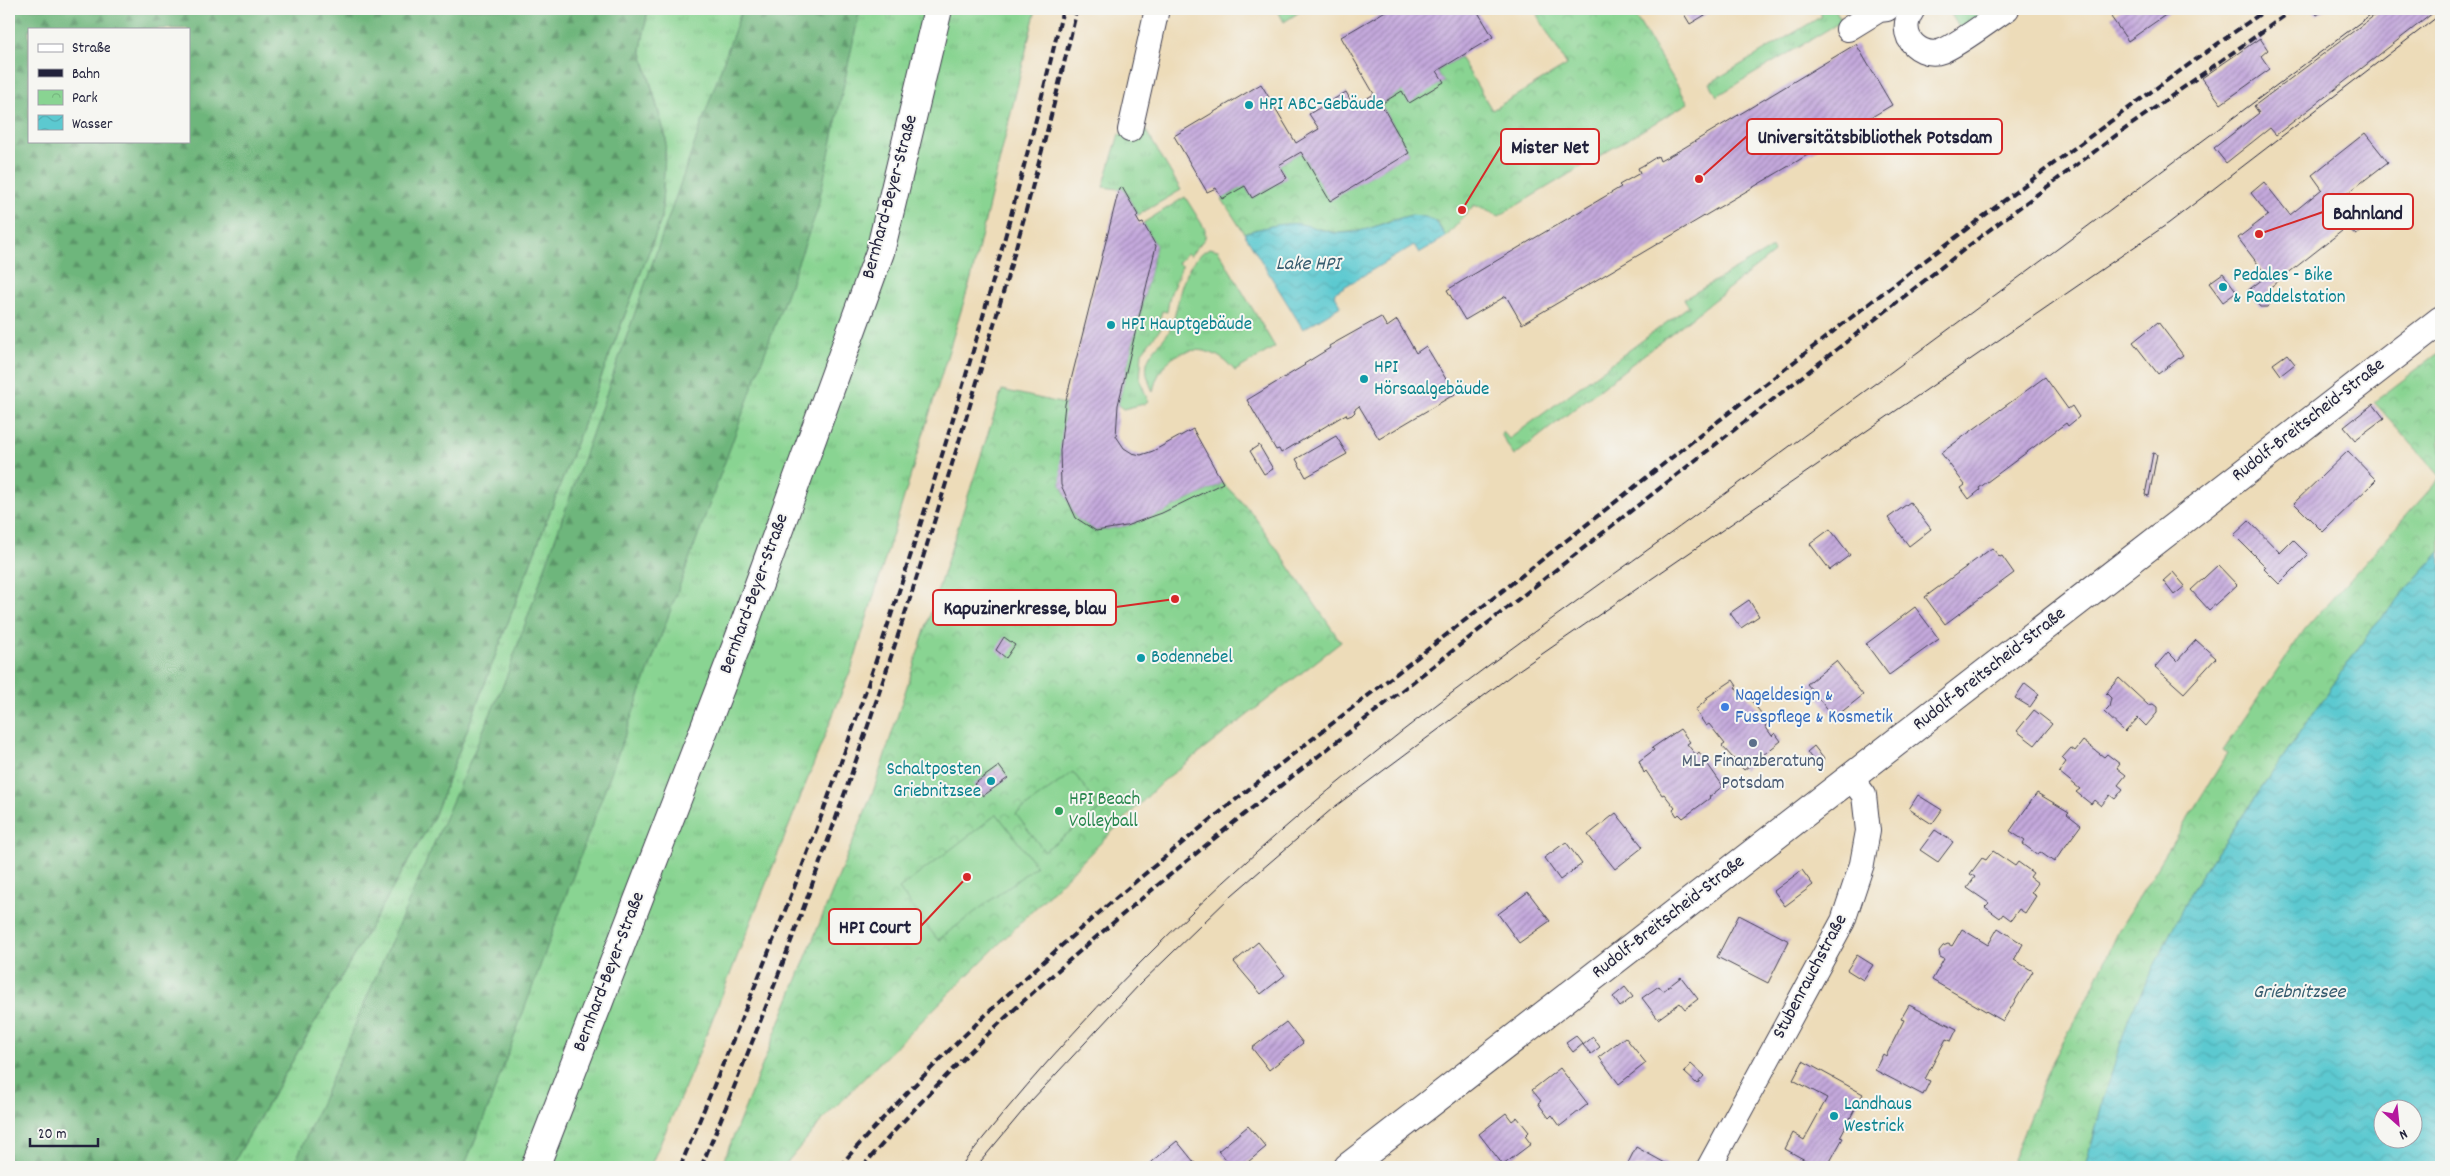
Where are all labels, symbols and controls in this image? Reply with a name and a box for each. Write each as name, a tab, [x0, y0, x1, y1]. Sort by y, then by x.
legend	[28, 28, 190, 142]
text: Straße	[72, 38, 111, 60]
text: Bahn	[72, 64, 100, 86]
text: Park	[72, 88, 98, 110]
place label: HPI ABC-Gebäude	[1259, 92, 1384, 119]
marker: HPI ABC-Gebäude	[1243, 99, 1255, 111]
street label: Bernhard-Beyer-Straße	[856, 112, 926, 282]
text: Wasser	[72, 114, 113, 136]
callout: Universitätsbibliothek Potsdam	[1747, 119, 2002, 154]
text: Universitätsbibliothek Potsdam	[1757, 125, 1993, 153]
callout: Mister Net	[1501, 129, 1599, 164]
text: Mister Net	[1511, 135, 1590, 163]
callout: Bahnland	[2323, 194, 2413, 229]
text: Bahnland	[2333, 201, 2403, 229]
water label: Lake HPI	[1276, 251, 1343, 279]
place label: Pedales - Bike & Paddelstation	[2233, 263, 2346, 312]
marker: Pedales - Bike & Paddelstation	[2217, 281, 2229, 293]
place label: HPI Hauptgebäude	[1121, 312, 1252, 339]
marker: HPI Hauptgebäude	[1105, 319, 1117, 331]
street label: Rudolf-Breitscheid-Straße	[2227, 353, 2391, 489]
place label: HPI Hörsaalgebäude	[1374, 355, 1489, 404]
marker: HPI Hörsaalgebäude	[1358, 373, 1370, 385]
street label: Bernhard-Beyer-Straße	[713, 510, 797, 678]
callout: Kapuzinerkresse, blau	[933, 590, 1116, 625]
text: Kapuzinerkresse, blau	[943, 596, 1107, 624]
street label: Rudolf-Breitscheid-Straße	[1908, 602, 2072, 738]
place label: Bodennebel	[1151, 645, 1233, 672]
marker: Bodennebel	[1135, 652, 1147, 664]
place label: Nageldesign & Fusspflege & Kosmetik	[1735, 683, 1893, 732]
marker: Nageldesign & Fusspflege & Kosmetik	[1719, 701, 1731, 713]
marker: MLP Finanzberatung Potsdam	[1747, 737, 1759, 749]
place label: MLP Finanzberatung Potsdam	[1682, 749, 1824, 798]
place label: Schaltposten Griebnitzsee	[886, 757, 981, 806]
marker: Schaltposten Griebnitzsee	[985, 775, 997, 787]
place label: HPI Beach Volleyball	[1069, 787, 1140, 836]
marker: HPI Beach Volleyball	[1053, 805, 1065, 817]
street label: Rudolf-Breitscheid-Straße	[1587, 850, 1751, 986]
street label: Bernhard-Beyer-Straße	[567, 888, 653, 1056]
callout: HPI Court	[829, 909, 921, 944]
street label: Stubenrauchstraße	[1767, 910, 1855, 1044]
text: HPI Court	[839, 915, 912, 943]
water label: Griebnitzsee	[2253, 979, 2346, 1007]
place label: Landhaus Westrick	[1844, 1092, 1912, 1141]
north arrow	[2372, 1098, 2422, 1148]
marker: Landhaus Westrick	[1828, 1110, 1840, 1122]
scale bar	[30, 1116, 98, 1148]
text: N	[2395, 1123, 2411, 1144]
text: 20 m	[38, 1124, 66, 1146]

